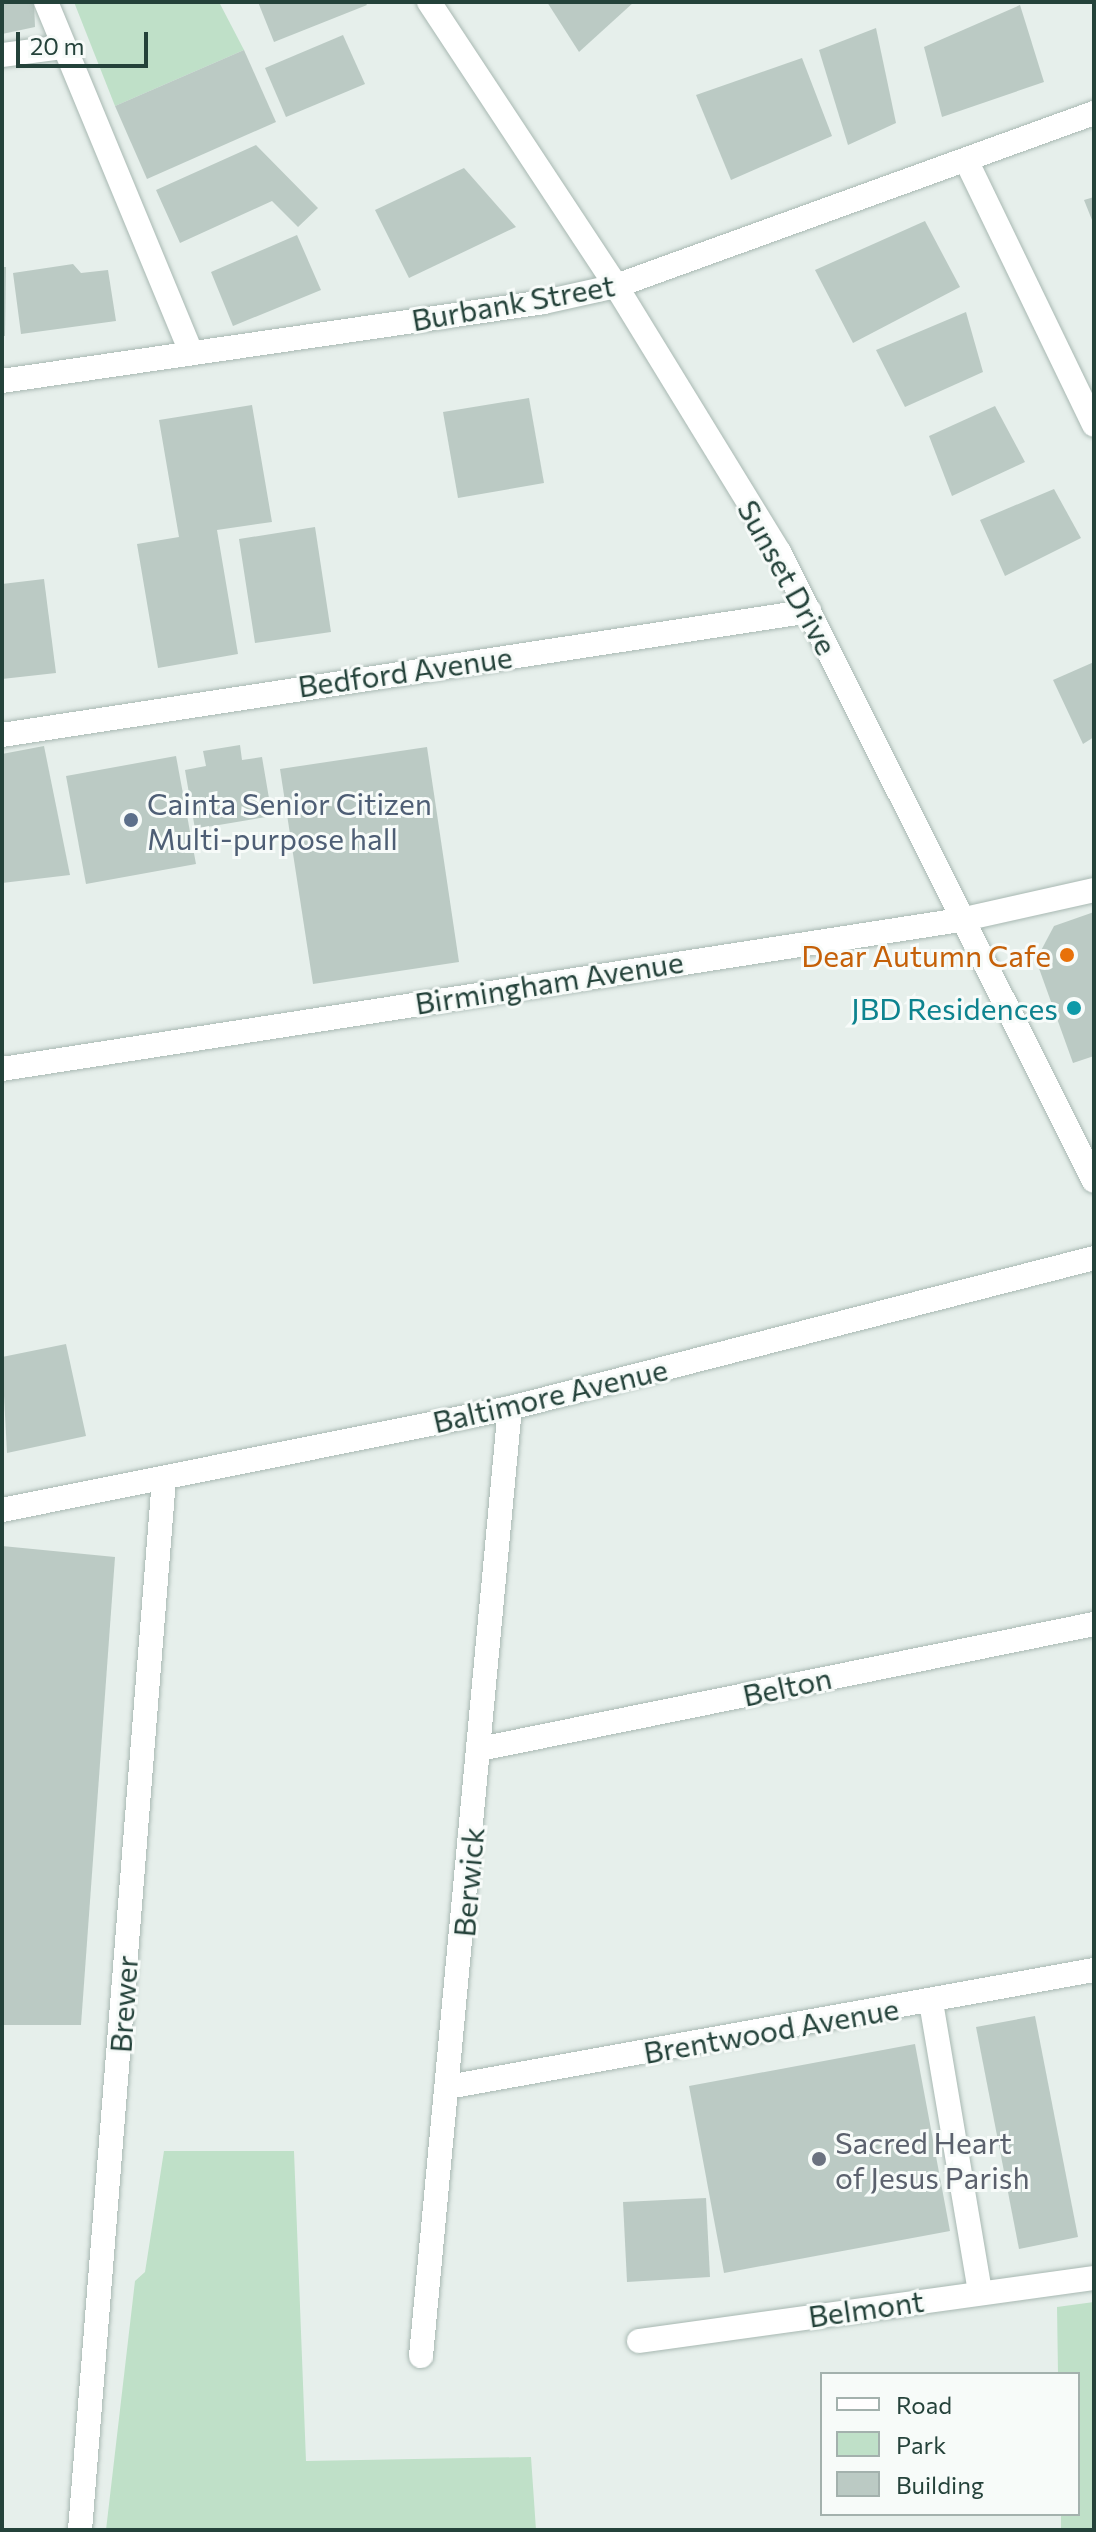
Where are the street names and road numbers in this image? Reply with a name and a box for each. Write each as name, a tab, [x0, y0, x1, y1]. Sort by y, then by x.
street label: Burbank Street	[409, 266, 617, 338]
street label: Sunset Drive	[731, 493, 845, 661]
street label: Bedford Avenue	[295, 638, 515, 704]
street label: Birmingham Avenue	[412, 943, 686, 1021]
street label: Baltimore Avenue	[429, 1350, 671, 1440]
street label: Belton	[739, 1659, 835, 1713]
street label: Berwick	[445, 1826, 491, 1938]
street label: Brewer	[102, 1954, 144, 2054]
street label: Brentwood Avenue	[641, 1990, 901, 2070]
street label: Belmont	[806, 2282, 926, 2334]

